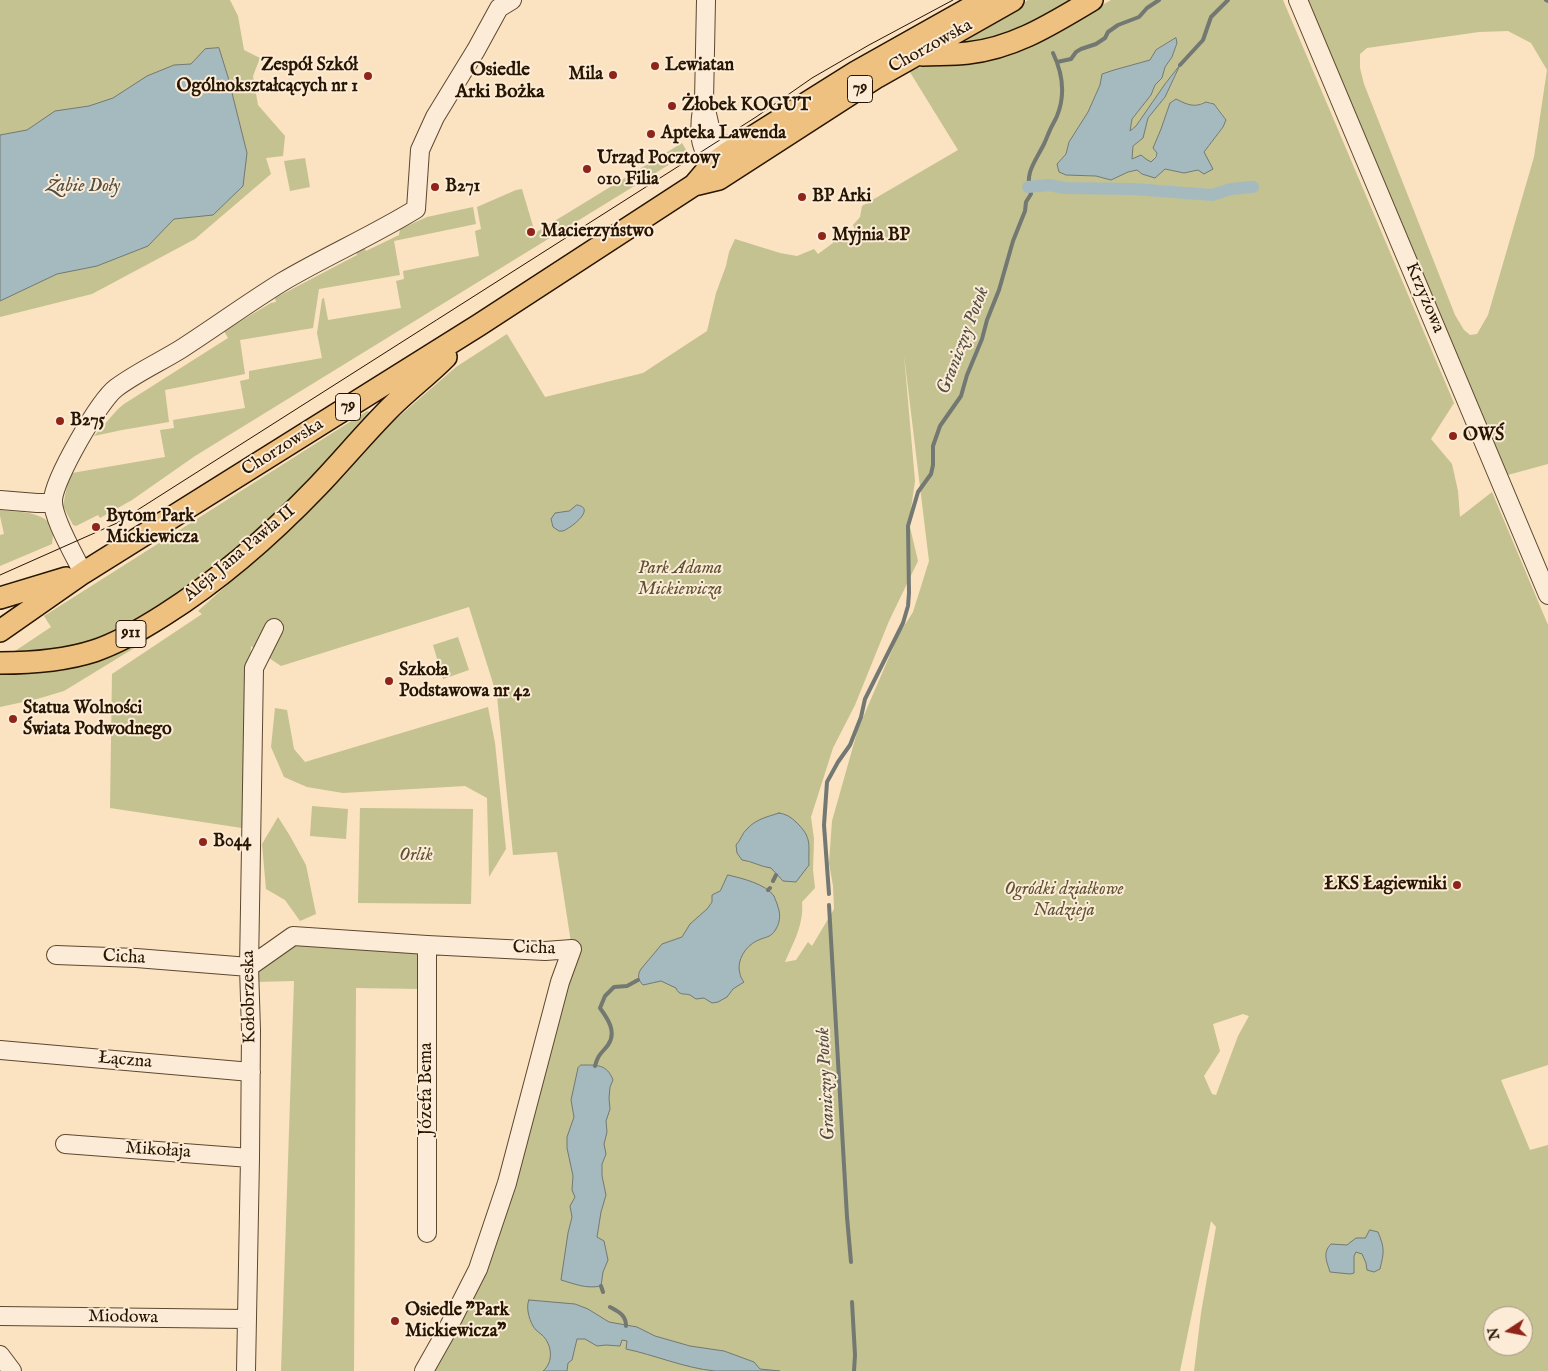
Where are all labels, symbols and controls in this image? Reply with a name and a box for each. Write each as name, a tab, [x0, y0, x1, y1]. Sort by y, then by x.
street label: Chorzowska	[886, 15, 976, 79]
place label: Zespół Szkół Ogólnokształcących nr 1	[177, 55, 358, 98]
place label: Lewiatan	[665, 55, 734, 77]
district label: Osiedle Arki Bożka	[455, 60, 545, 104]
marker: Lewiatan	[649, 60, 661, 72]
place label: Mila	[569, 64, 603, 86]
marker: Mila	[607, 69, 619, 81]
marker: Zespół Szkół Ogólnokształcących nr 1	[362, 70, 374, 82]
road number: 79	[848, 76, 872, 102]
place label: Żłobek KOGUT	[682, 95, 811, 117]
marker: Żłobek KOGUT	[666, 100, 678, 112]
place label: Apteka Lawenda	[661, 123, 786, 145]
marker: Apteka Lawenda	[645, 128, 657, 140]
place label: Urząd Pocztowy 010 Filia	[597, 148, 720, 190]
marker: Urząd Pocztowy 010 Filia	[581, 163, 593, 175]
water label: Żabie Doły	[46, 176, 120, 198]
place label: B271	[445, 176, 480, 198]
marker: B271	[429, 181, 441, 193]
place label: BP Arki	[812, 186, 871, 208]
marker: BP Arki	[796, 191, 808, 203]
place label: Macierzyństwo	[541, 221, 654, 243]
place label: Myjnia BP	[832, 225, 910, 247]
marker: Macierzyństwo	[525, 226, 537, 238]
marker: Myjnia BP	[816, 230, 828, 242]
street label: Krzyżowa	[1400, 260, 1448, 336]
water label: Graniczny Potok	[933, 284, 995, 398]
road number: 79	[336, 394, 360, 421]
place label: B275	[70, 410, 105, 432]
street label: Chorzowska	[238, 414, 328, 482]
marker: B275	[54, 415, 66, 427]
place label: OWŚ	[1463, 425, 1504, 447]
marker: OWŚ	[1447, 430, 1459, 442]
street label: Aleja Jana Pawła II	[180, 501, 300, 607]
place label: Bytom Park Mickiewicza	[106, 506, 198, 548]
marker: Bytom Park Mickiewicza	[90, 521, 102, 533]
park label: Park Adama Mickiewicza	[638, 558, 722, 600]
road number: 911	[116, 620, 146, 648]
place label: Szkoła Podstawowa nr 42	[399, 660, 531, 702]
marker: Szkoła Podstawowa nr 42	[383, 675, 395, 687]
place label: Statua Wolności Świata Podwodnego	[23, 698, 172, 741]
marker: Statua Wolności Świata Podwodnego	[7, 713, 19, 725]
place label: B044	[213, 831, 251, 853]
marker: B044	[197, 836, 209, 848]
park label: Orlik	[399, 845, 433, 867]
place label: ŁKS Łagiewniki	[1324, 874, 1447, 896]
park label: Ogródki działkowe Nadzieja	[1004, 879, 1124, 922]
marker: ŁKS Łagiewniki	[1451, 879, 1463, 891]
street label: Cicha	[512, 937, 556, 961]
street label: Cicha	[102, 946, 146, 970]
street label: Kołobrzeska	[238, 950, 262, 1044]
water label: Graniczny Potok	[813, 1027, 841, 1141]
street label: Józefa Bema	[416, 1042, 438, 1136]
street label: Łączna	[97, 1048, 153, 1074]
street label: Mikołaja	[125, 1138, 191, 1164]
place label: Osiedle "Park Mickiewicza"	[405, 1300, 509, 1342]
north arrow	[1483, 1306, 1533, 1356]
street label: Miodowa	[88, 1307, 158, 1329]
marker: Osiedle "Park Mickiewicza"	[389, 1315, 401, 1327]
text: N	[1484, 1326, 1504, 1341]

